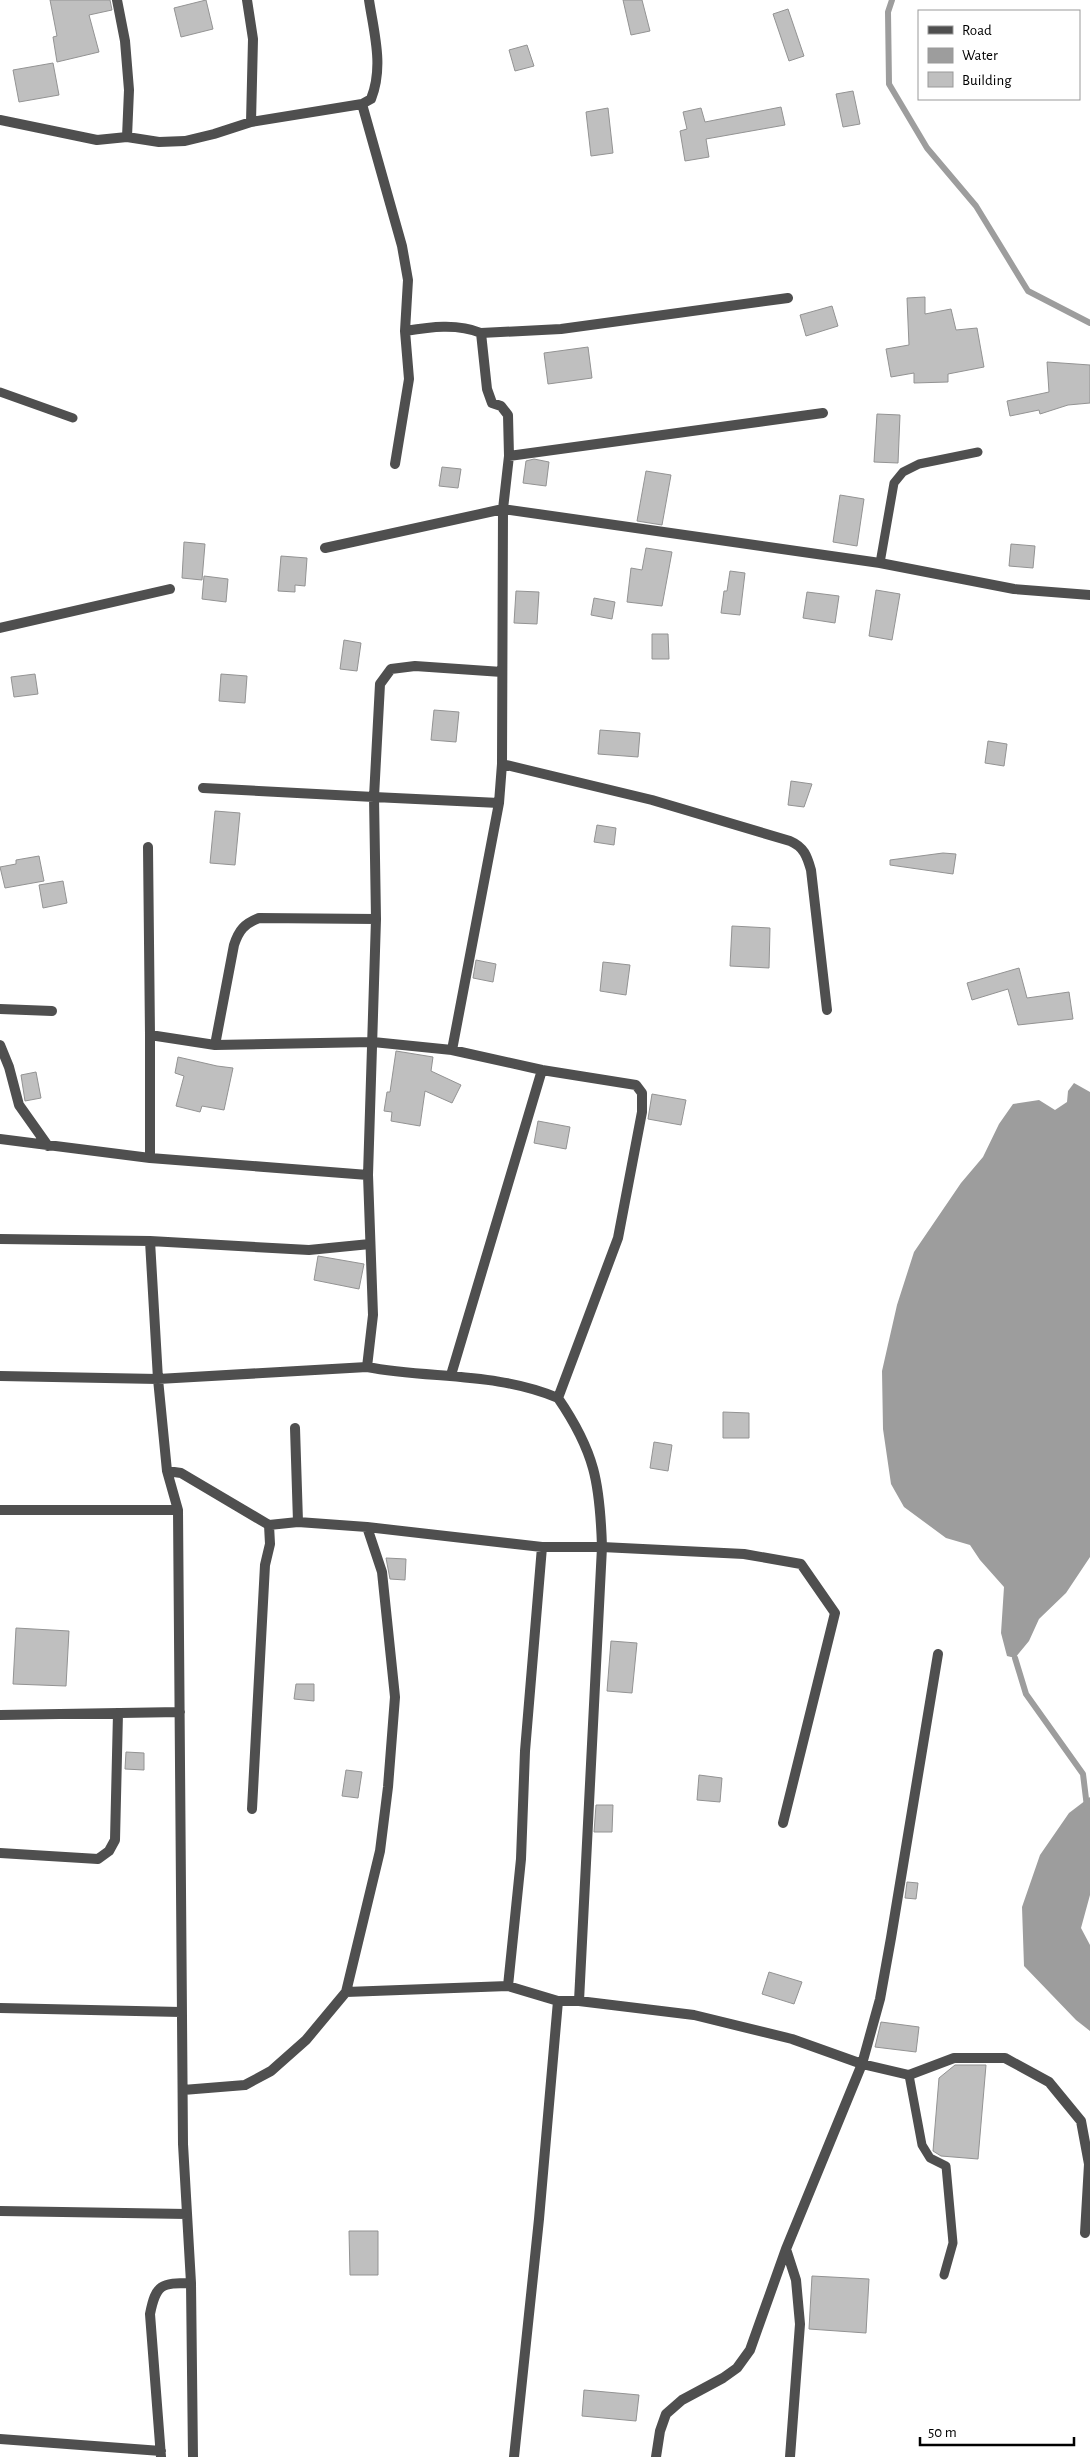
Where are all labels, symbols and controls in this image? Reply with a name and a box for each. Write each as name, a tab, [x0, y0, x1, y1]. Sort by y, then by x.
legend	[918, 10, 1080, 100]
text: Road	[962, 23, 992, 38]
text: Water	[962, 48, 998, 63]
text: Building	[962, 73, 1012, 88]
scale bar	[920, 2414, 1074, 2446]
text: 50 m	[928, 2425, 957, 2440]

